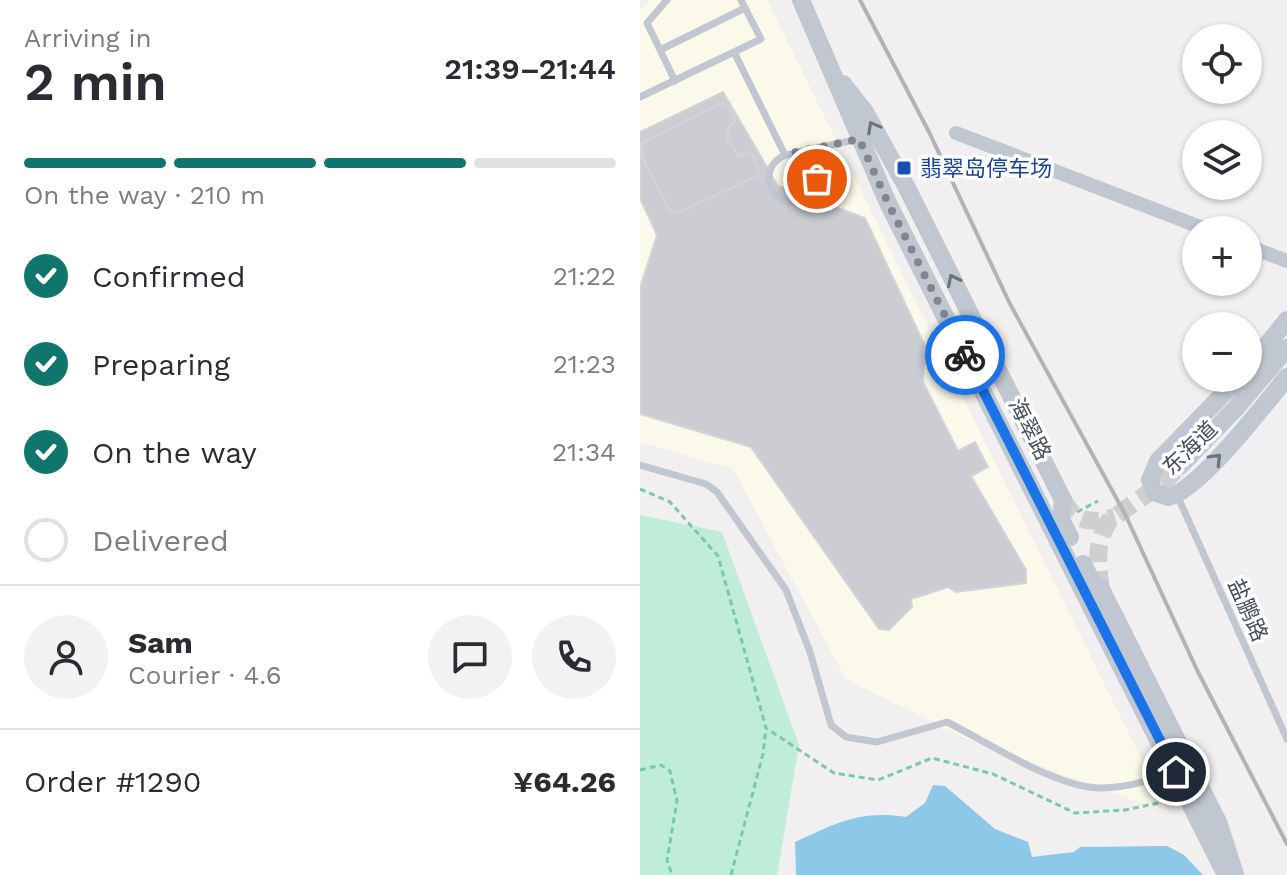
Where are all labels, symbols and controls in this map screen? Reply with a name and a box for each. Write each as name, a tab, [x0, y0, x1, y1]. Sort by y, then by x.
text: Arriving in	[24, 23, 152, 53]
map controls	[1182, 24, 1262, 392]
button: locate	[1182, 24, 1262, 104]
text: 21:39–21:44	[444, 51, 616, 86]
text: 2 min	[24, 52, 167, 113]
button: layers	[1182, 120, 1262, 200]
one-way arrow	[867, 122, 883, 136]
pin	[783, 145, 851, 213]
place label: 翡翠岛停车场	[920, 156, 1052, 181]
icon: bag	[795, 157, 839, 201]
marker: 翡翠岛停车场	[895, 159, 913, 177]
text: On the way · 210 m	[24, 180, 265, 210]
button: +	[1182, 216, 1262, 296]
icon: check	[24, 254, 68, 298]
text: Confirmed	[92, 259, 246, 294]
text: 21:22	[553, 261, 616, 291]
one-way arrow	[947, 274, 962, 289]
button: −	[1182, 312, 1262, 392]
courier	[925, 315, 1005, 395]
icon: bike	[943, 333, 987, 377]
icon: check	[24, 342, 68, 386]
text: Preparing	[92, 347, 230, 382]
text: 21:23	[553, 349, 616, 379]
street label: 海翠路	[1004, 394, 1056, 464]
street label: 东海道	[1158, 416, 1222, 480]
icon: check	[24, 430, 68, 474]
text: On the way	[92, 435, 257, 470]
text: 21:34	[552, 437, 616, 467]
one-way arrow	[1207, 454, 1221, 468]
text: Delivered	[92, 523, 229, 558]
street label: 盐鹏路	[1223, 575, 1273, 645]
button: person	[24, 615, 108, 699]
button: chat	[428, 615, 512, 699]
button: phone	[532, 615, 616, 699]
text: Sam	[128, 625, 193, 660]
text: Courier · 4.6	[128, 660, 282, 690]
pin	[1142, 738, 1210, 806]
icon: home	[1154, 750, 1198, 794]
text: Order #1290	[24, 764, 201, 799]
text: ¥64.26	[513, 764, 616, 799]

